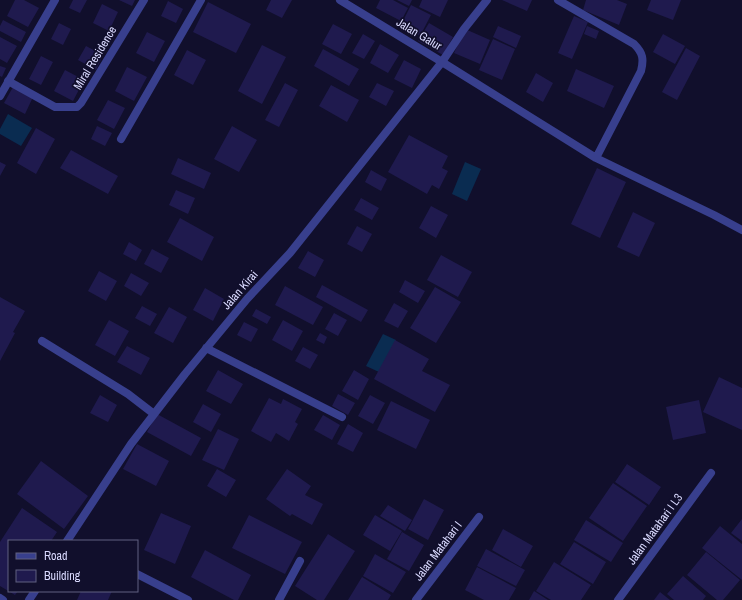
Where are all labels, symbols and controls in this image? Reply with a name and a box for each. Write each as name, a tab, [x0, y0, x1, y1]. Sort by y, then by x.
street label: Jalan Galur	[393, 14, 445, 54]
street label: Miral Residence	[70, 23, 120, 93]
street label: Jalan Kirai	[219, 267, 261, 313]
street label: Jalan Matahari I L3	[624, 490, 686, 568]
street label: Jalan Matahari I	[410, 518, 466, 584]
legend	[8, 540, 138, 592]
text: Road	[44, 548, 68, 564]
text: Building	[44, 568, 81, 584]

